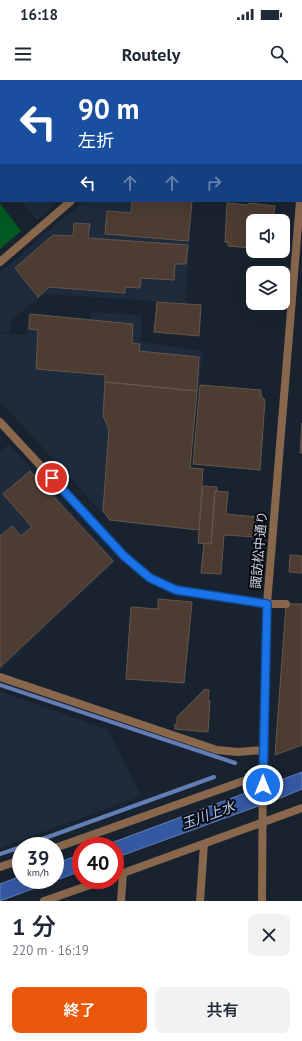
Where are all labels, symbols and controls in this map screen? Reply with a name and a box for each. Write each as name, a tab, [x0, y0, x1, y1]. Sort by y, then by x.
text: 16:18	[20, 5, 58, 24]
icon: menu	[12, 43, 34, 65]
text: Routely	[122, 43, 180, 66]
icon: search	[268, 43, 290, 65]
text: 90 m	[78, 90, 139, 127]
icon: left	[12, 96, 64, 148]
text: 左折	[78, 129, 114, 152]
icon: left	[77, 172, 99, 194]
icon: ahead	[119, 172, 141, 194]
icon: ahead	[161, 172, 183, 194]
icon: right	[203, 172, 225, 194]
map controls	[246, 214, 290, 310]
button: sound	[246, 214, 290, 258]
button: layers	[246, 266, 290, 310]
pin	[35, 461, 69, 495]
icon: arrive	[41, 467, 63, 489]
street label: 諏訪松中通り	[247, 510, 271, 590]
position arrow	[242, 764, 284, 806]
water label: 玉川上水	[179, 796, 239, 833]
speed limit sign: 40	[72, 837, 124, 889]
text: 39	[27, 845, 49, 871]
text: km/h	[27, 866, 49, 879]
text: 1 分	[12, 911, 56, 942]
button: close	[248, 914, 290, 956]
text: 220 m · 16:19	[12, 942, 89, 959]
button: 終了	[12, 987, 147, 1033]
button: 共有	[155, 987, 290, 1033]

